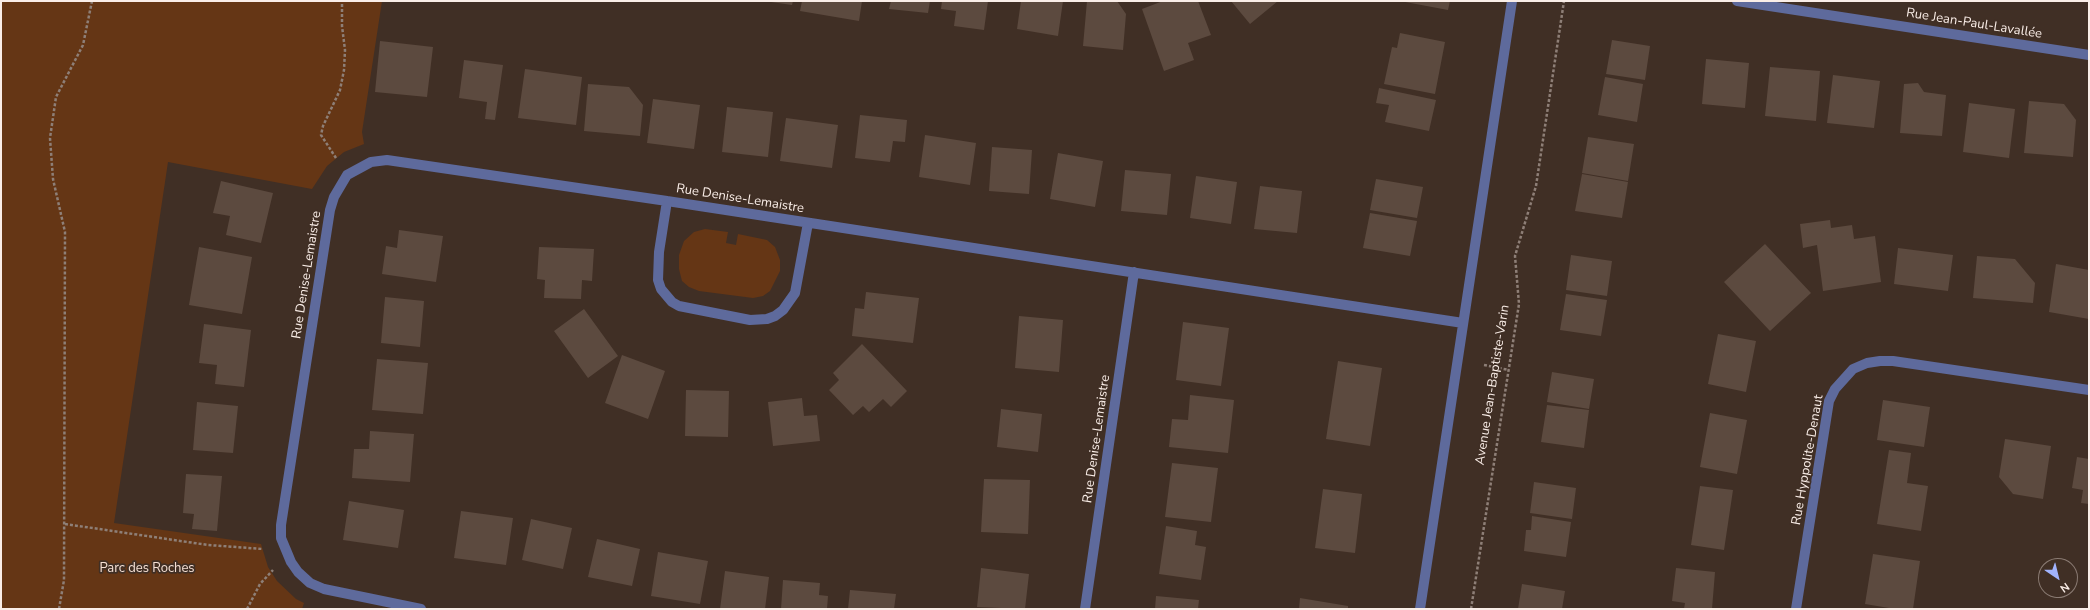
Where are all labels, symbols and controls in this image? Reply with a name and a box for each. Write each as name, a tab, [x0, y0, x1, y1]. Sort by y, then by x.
street label: Rue Jean-Paul-Lavallée	[1905, 6, 2043, 42]
street label: Rue Denise-Lemaistre	[675, 181, 805, 217]
street label: Rue Denise-Lemaistre	[289, 210, 325, 340]
street label: Avenue Jean-Baptiste-Varin	[1473, 304, 1513, 466]
street label: Rue Denise-Lemaistre	[1080, 374, 1114, 504]
street label: Rue Hyppolite-Denaut	[1789, 394, 1827, 526]
north arrow	[2038, 558, 2078, 598]
park label: Parc des Roches	[99, 561, 195, 577]
text: N	[2057, 579, 2072, 596]

